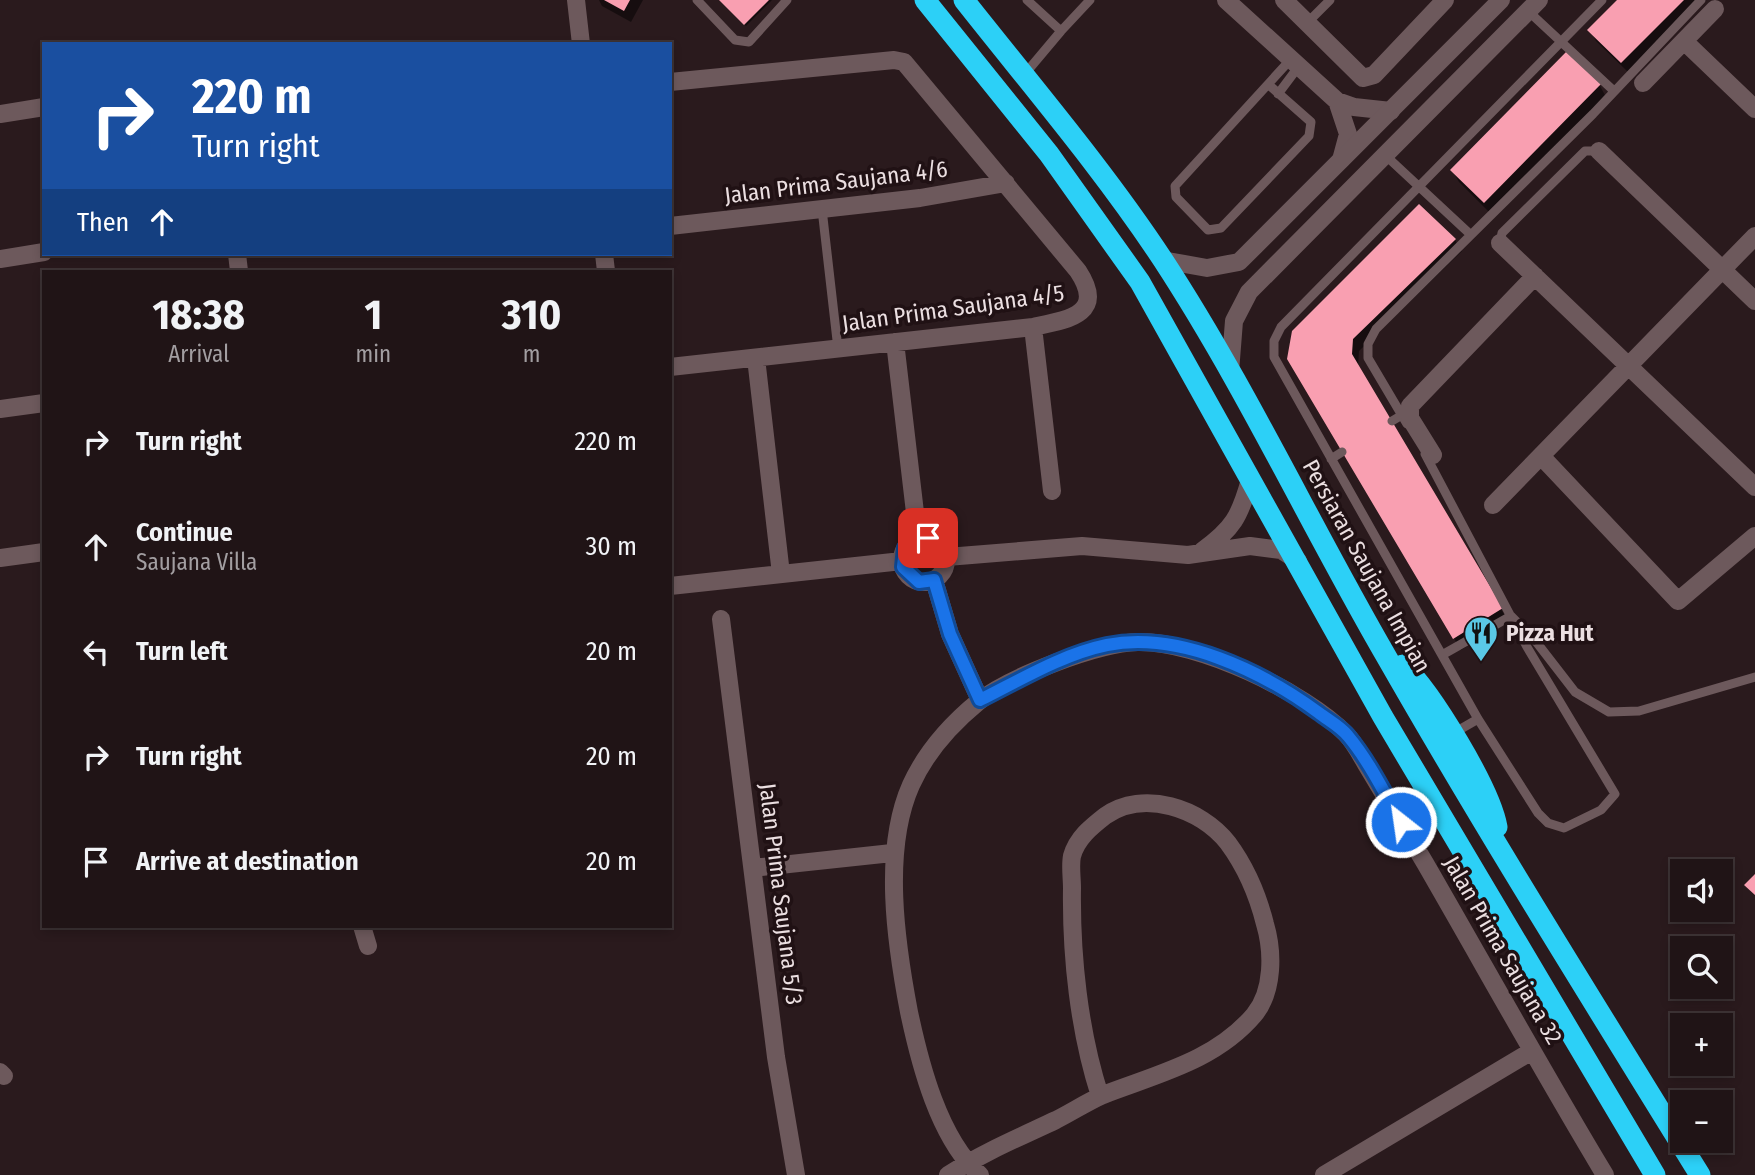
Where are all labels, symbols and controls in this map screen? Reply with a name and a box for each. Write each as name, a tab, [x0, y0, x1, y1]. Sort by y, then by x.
text: 220 m	[192, 67, 312, 126]
icon: right	[77, 70, 168, 161]
text: Turn right	[192, 127, 319, 165]
street label: Jalan Prima Saujana 4/6	[723, 154, 949, 210]
icon: ahead	[143, 203, 181, 241]
text: Then	[77, 207, 129, 238]
street label: Jalan Prima Saujana 4/5	[840, 279, 1066, 337]
text: 18:38	[153, 290, 245, 340]
text: 1	[364, 290, 382, 340]
text: 310	[502, 290, 561, 340]
text: Arrival	[168, 340, 229, 368]
text: min	[355, 340, 391, 368]
text: m	[523, 340, 540, 368]
icon: right	[77, 423, 115, 461]
text: Turn right	[136, 426, 242, 457]
text: 220 m	[574, 426, 637, 457]
street label: Persiaran Saujana Impian	[1297, 455, 1437, 677]
pin	[898, 508, 958, 568]
text: Continue	[136, 517, 233, 548]
icon: arrive	[909, 519, 947, 557]
icon: ahead	[77, 528, 115, 566]
text: 30 m	[586, 531, 637, 562]
text: Saujana Villa	[136, 548, 257, 576]
restaurant icon: Pizza Hut	[1462, 614, 1500, 663]
place label: Pizza Hut	[1506, 619, 1594, 647]
icon: left	[77, 633, 115, 671]
text: Turn left	[136, 636, 228, 667]
text: 20 m	[586, 636, 637, 667]
icon: right	[77, 738, 115, 776]
text: Turn right	[136, 741, 242, 772]
text: 20 m	[586, 741, 637, 772]
street label: Jalan Prima Saujana 5/3	[754, 782, 808, 1006]
position arrow	[1364, 785, 1438, 859]
icon: arrive	[77, 843, 115, 881]
text: Arrive at destination	[136, 846, 359, 877]
text: 20 m	[586, 846, 637, 877]
street label: Jalan Prima Saujana 32	[1438, 851, 1568, 1049]
map controls	[1670, 859, 1733, 1153]
button: sound	[1670, 859, 1733, 922]
button: search	[1670, 936, 1733, 999]
button: +	[1670, 1013, 1733, 1076]
button: −	[1670, 1090, 1733, 1153]

